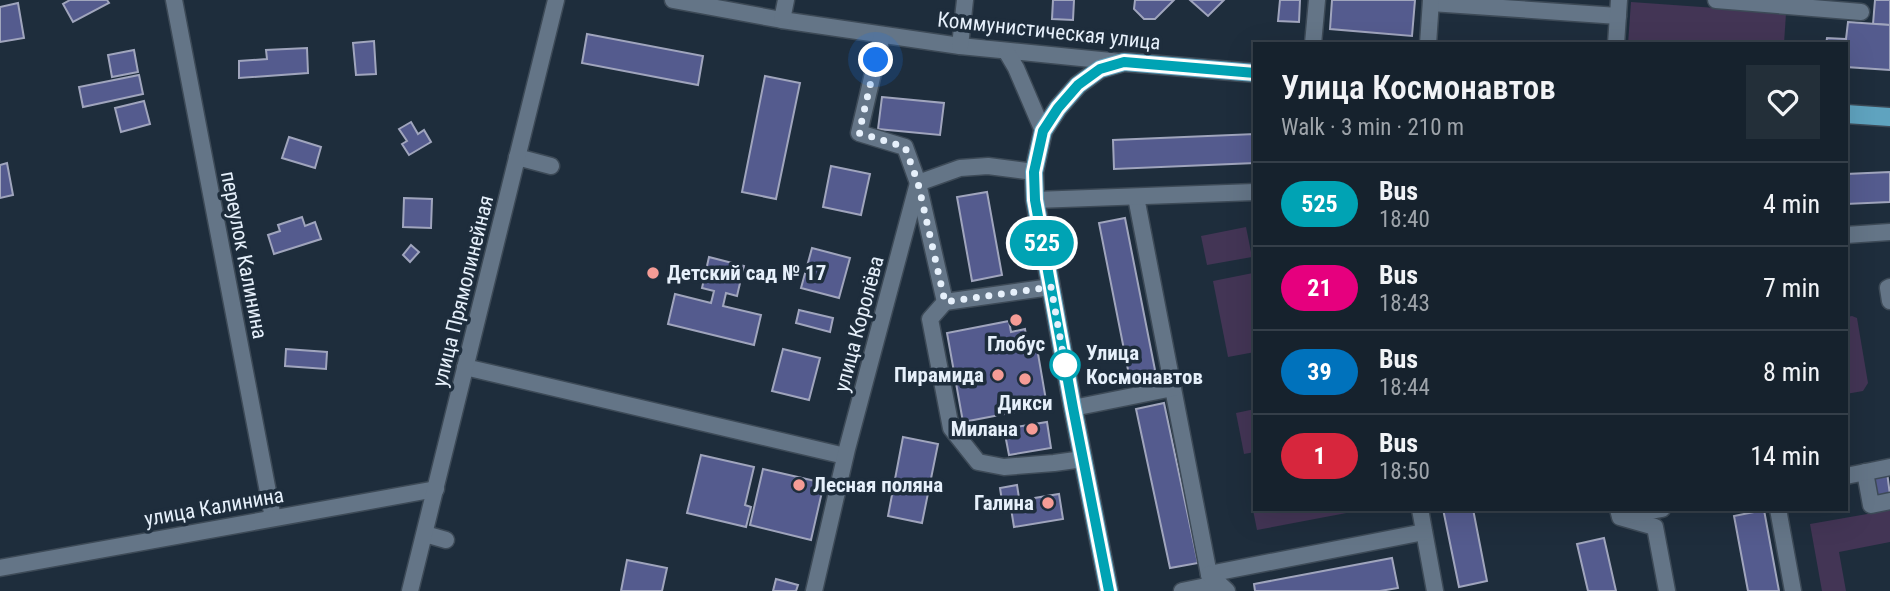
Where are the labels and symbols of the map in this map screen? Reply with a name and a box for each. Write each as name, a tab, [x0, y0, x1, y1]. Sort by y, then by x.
street label: Коммунистическая улица	[936, 7, 1162, 55]
your location	[858, 42, 893, 77]
street label: переулок Калинина	[216, 169, 272, 341]
street label: улица Прямолинейная	[428, 193, 498, 389]
line badge: 525	[1002, 220, 1082, 266]
street label: улица Королёва	[829, 253, 889, 395]
place label: Детский сад № 17	[667, 261, 826, 285]
marker: Детский сад № 17	[645, 265, 661, 281]
marker: Глобус	[1008, 312, 1024, 328]
place label: Глобус	[987, 332, 1045, 356]
place label: Улица Космонавтов	[1086, 341, 1203, 389]
marker: Улица Космонавтов	[1050, 350, 1080, 380]
place label: Пирамида	[894, 363, 984, 387]
marker: Пирамида	[990, 367, 1006, 383]
marker: Дикси	[1017, 371, 1033, 387]
place label: Дикси	[998, 391, 1052, 415]
place label: Милана	[951, 417, 1018, 441]
marker: Милана	[1024, 421, 1040, 437]
place label: Лесная поляна	[813, 473, 943, 497]
marker: Лесная поляна	[791, 477, 807, 493]
street label: улица Калинина	[142, 483, 286, 531]
place label: Галина	[974, 491, 1034, 515]
marker: Галина	[1040, 495, 1056, 511]

